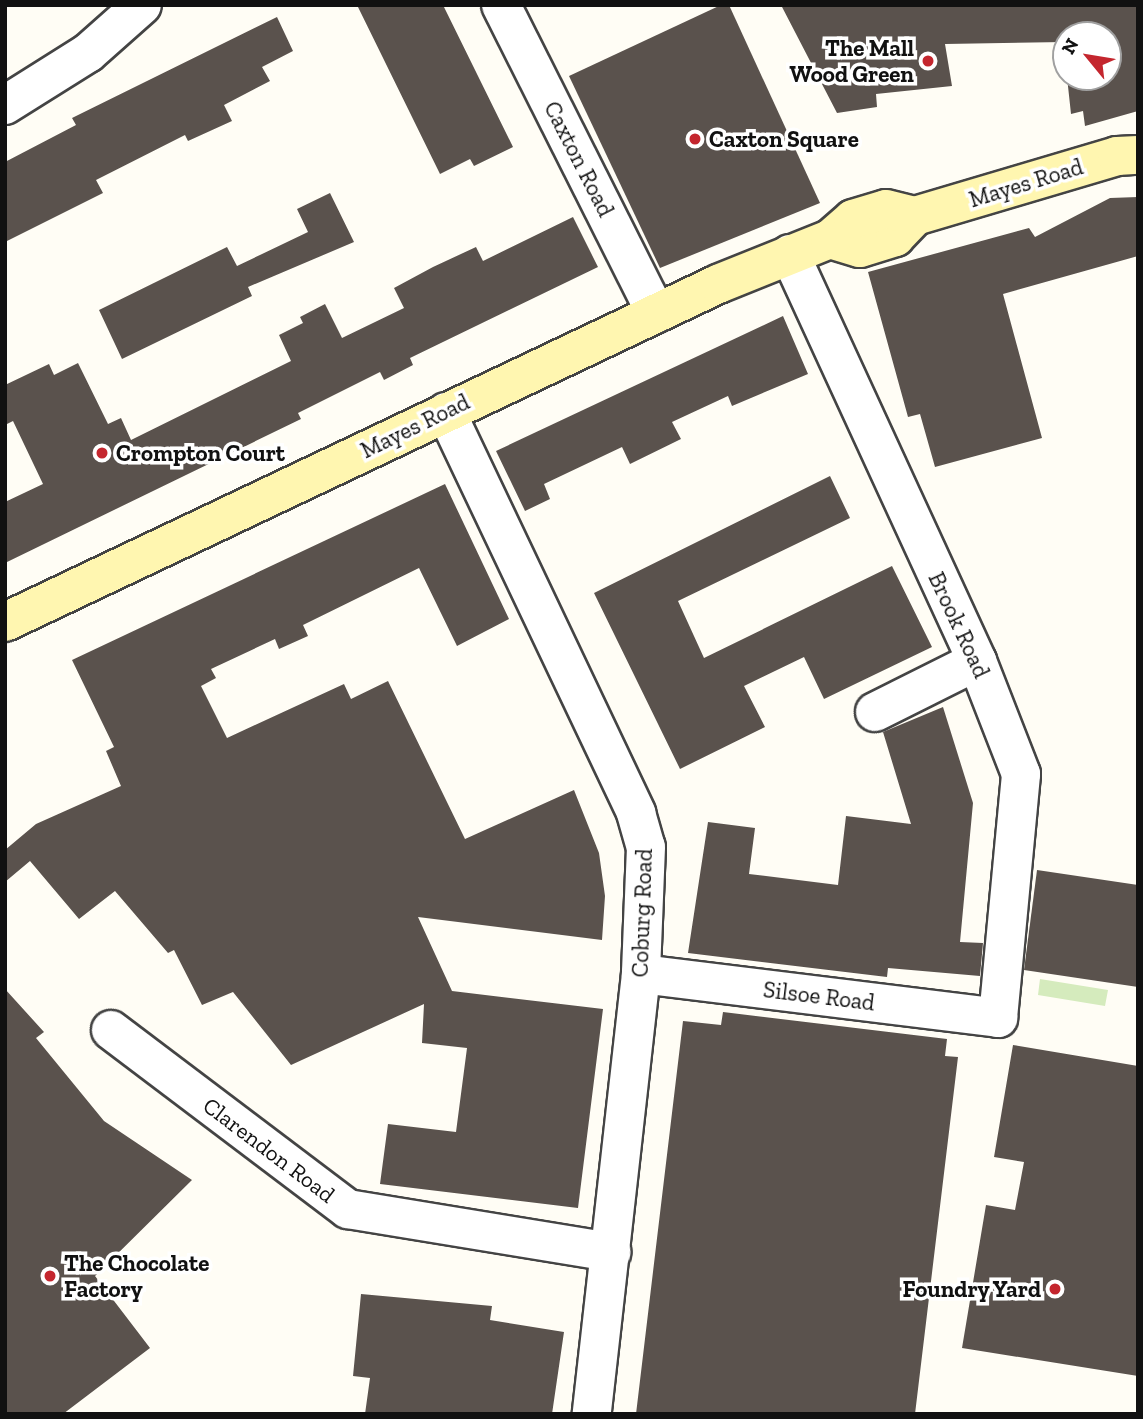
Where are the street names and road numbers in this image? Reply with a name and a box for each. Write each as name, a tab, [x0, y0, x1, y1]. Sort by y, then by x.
street label: Caxton Road	[538, 97, 620, 221]
street label: Mayes Road	[966, 153, 1086, 213]
street label: Mayes Road	[356, 388, 474, 464]
street label: Brook Road	[922, 568, 996, 682]
street label: Coburg Road	[626, 848, 658, 978]
street label: Silsoe Road	[762, 975, 876, 1017]
street label: Clarendon Road	[198, 1091, 340, 1209]

